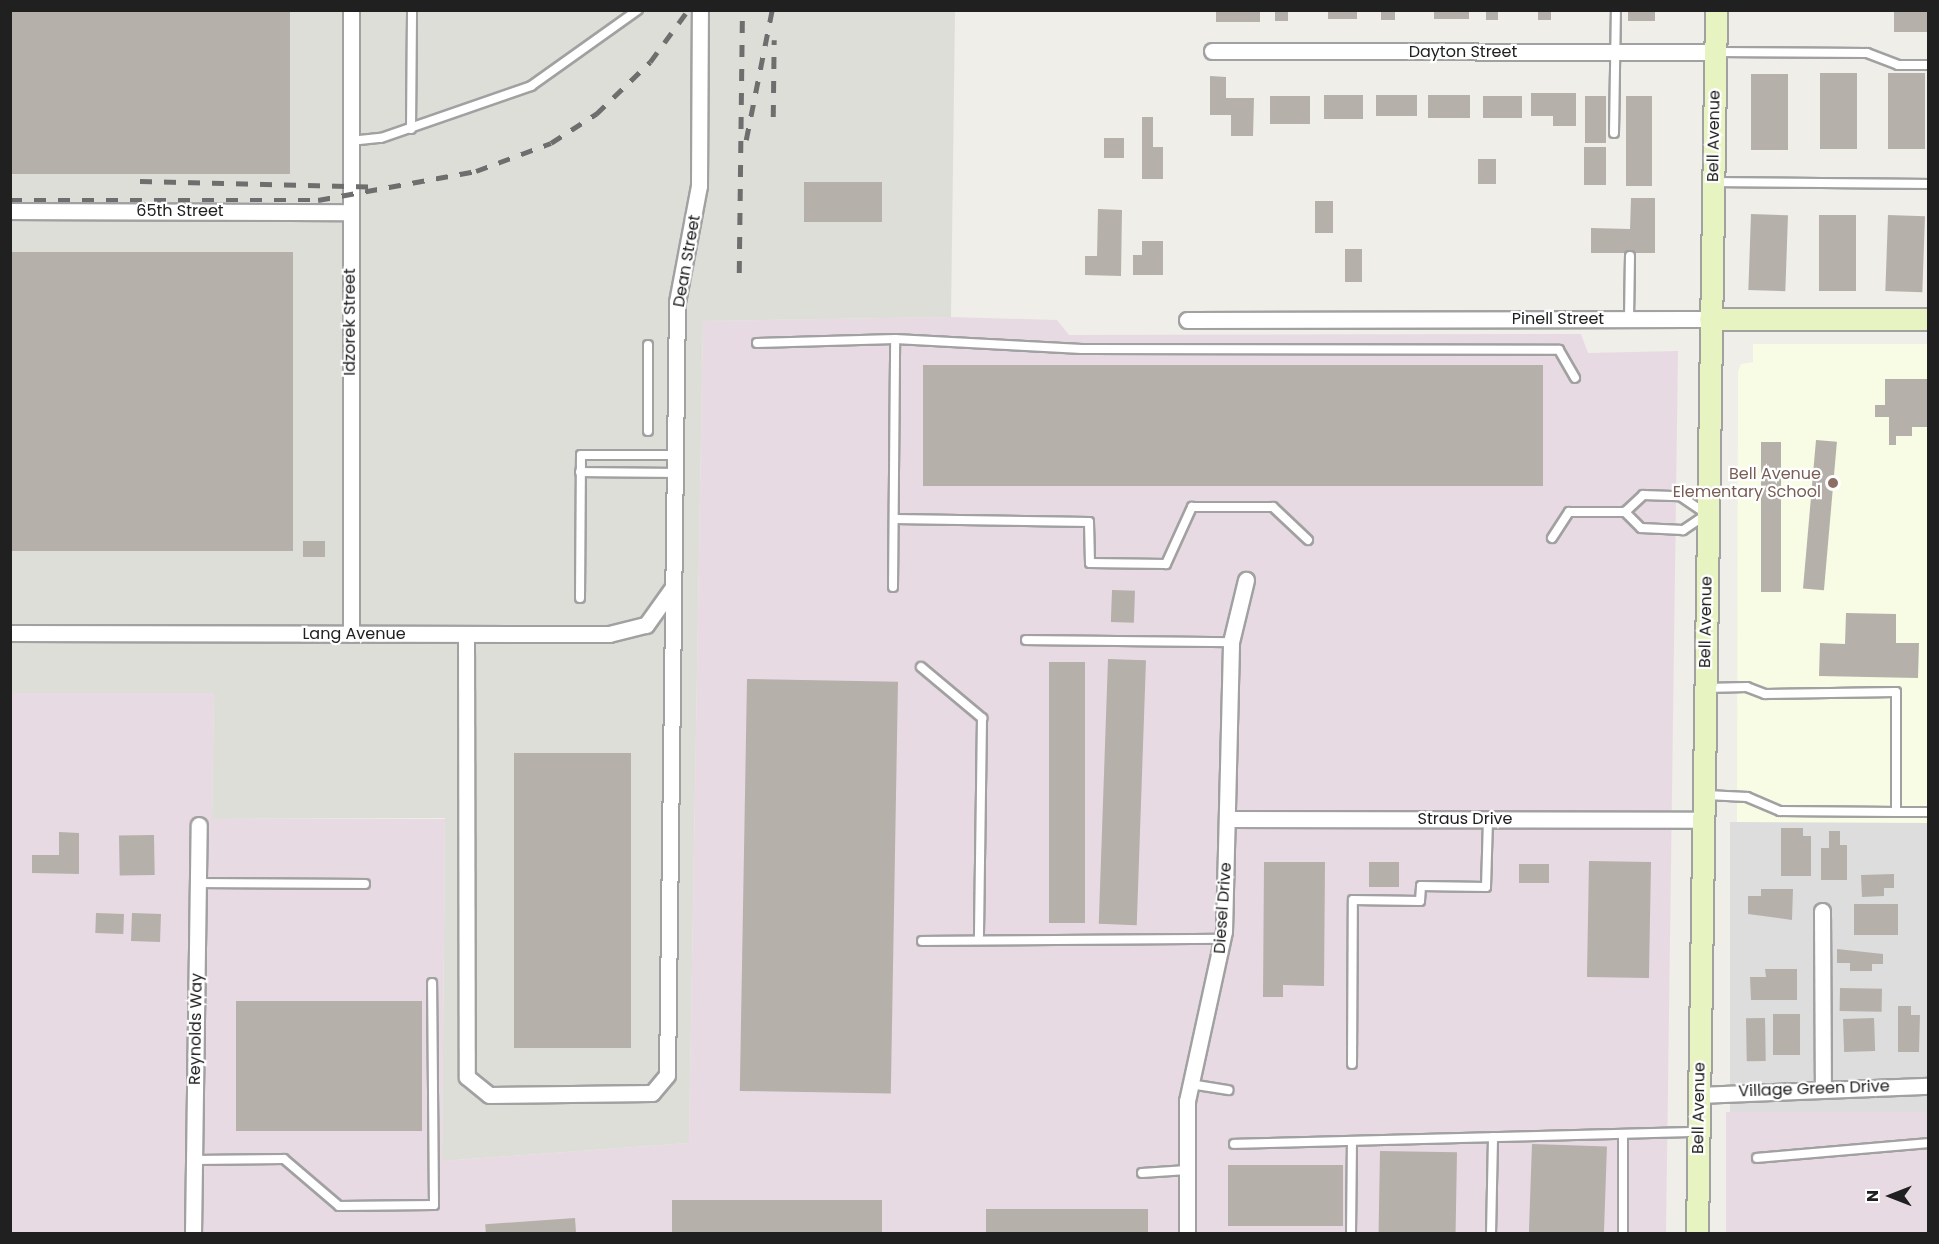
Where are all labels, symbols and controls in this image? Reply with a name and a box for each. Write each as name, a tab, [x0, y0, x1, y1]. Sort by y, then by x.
street label: Dayton Street	[1409, 42, 1517, 62]
street label: Bell Avenue	[1704, 90, 1724, 182]
street label: 65th Street	[136, 201, 224, 221]
street label: Dean Street	[669, 213, 705, 309]
street label: Idzorek Street	[340, 268, 360, 376]
street label: Pinell Street	[1512, 309, 1604, 329]
place label: Bell Avenue Elementary School	[1673, 464, 1821, 502]
marker: Bell Avenue Elementary School	[1826, 476, 1840, 490]
street label: Bell Avenue	[1696, 576, 1716, 668]
street label: Lang Avenue	[302, 624, 406, 644]
street label: Straus Drive	[1418, 809, 1512, 829]
street label: Diesel Drive	[1210, 862, 1236, 954]
street label: Reynolds Way	[185, 973, 207, 1085]
street label: Bell Avenue	[1689, 1062, 1709, 1154]
street label: Village Green Drive	[1738, 1077, 1890, 1101]
north arrow	[1861, 1166, 1921, 1226]
text: N	[1861, 1190, 1884, 1202]

